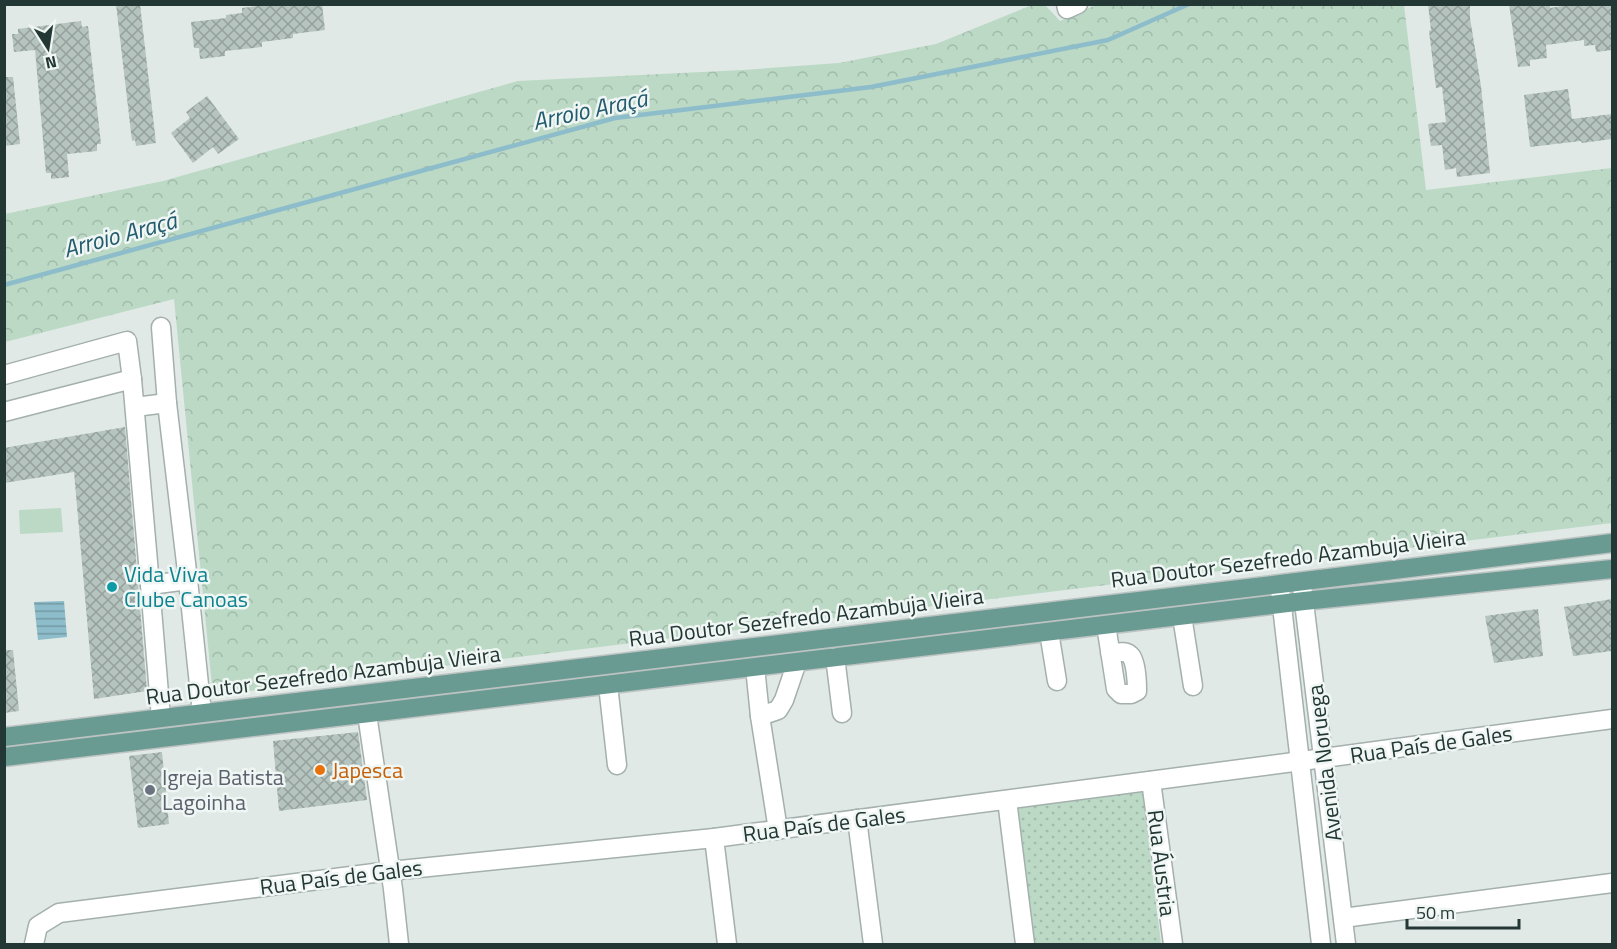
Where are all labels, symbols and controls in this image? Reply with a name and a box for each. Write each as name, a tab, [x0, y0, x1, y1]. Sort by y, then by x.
north arrow	[18, 18, 78, 78]
text: N	[43, 50, 59, 76]
water label: Arroio Araçá	[529, 79, 652, 139]
water label: Arroio Araçá	[59, 201, 182, 266]
street label: Rua Doutor Sezefredo Azambuja Vieira	[1109, 519, 1467, 597]
place label: Vida Viva Clube Canoas	[124, 557, 248, 616]
street label: Rua Doutor Sezefredo Azambuja Vieira	[627, 578, 985, 656]
marker: Vida Viva Clube Canoas	[105, 580, 119, 594]
street label: Rua Doutor Sezefredo Azambuja Vieira	[144, 636, 502, 714]
street label: Avenida Noruega	[1298, 683, 1350, 843]
street label: Rua País de Gales	[1348, 716, 1514, 772]
place label: Japesca	[332, 753, 403, 787]
place label: Igreja Batista Lagoinha	[162, 760, 284, 819]
marker: Japesca	[313, 763, 327, 777]
marker: Igreja Batista Lagoinha	[143, 783, 157, 797]
street label: Rua País de Gales	[741, 797, 907, 851]
street label: Rua Áustria	[1139, 808, 1185, 918]
street label: Rua País de Gales	[258, 850, 424, 904]
scale bar	[1407, 892, 1520, 930]
text: 50 m	[1416, 899, 1455, 926]

